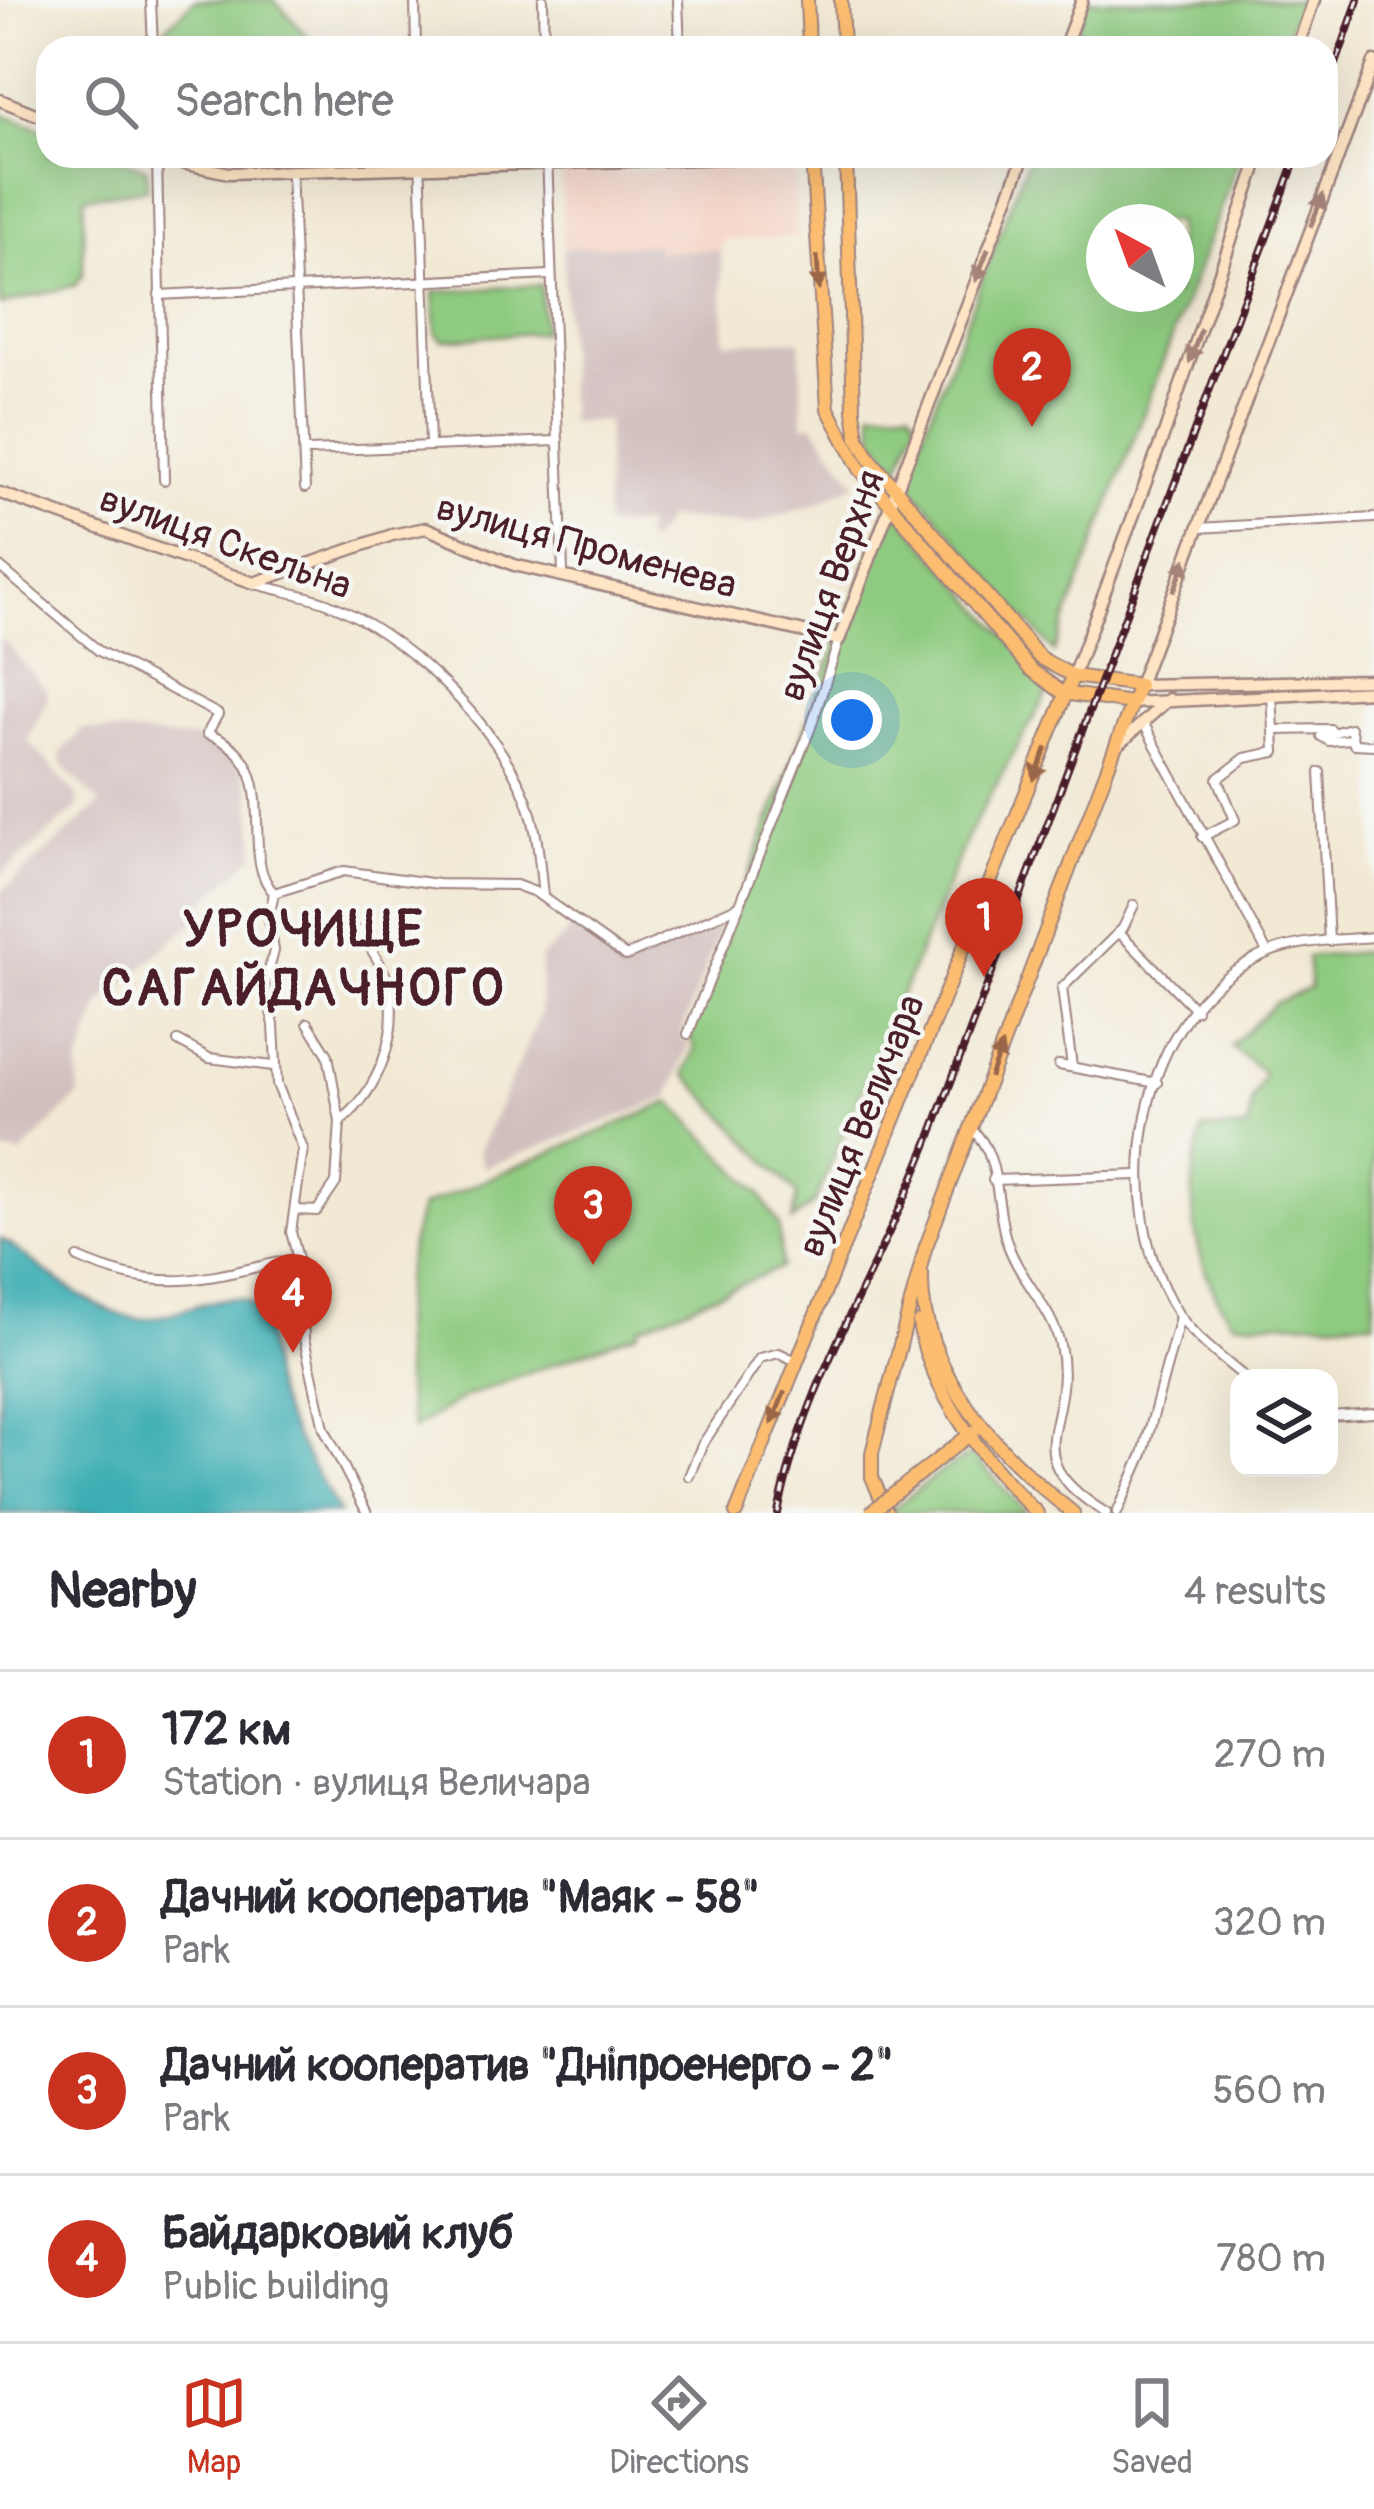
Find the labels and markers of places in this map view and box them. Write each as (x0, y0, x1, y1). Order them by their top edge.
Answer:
pin: 2 (993, 328, 1071, 427)
pin: 1 (945, 878, 1023, 977)
pin: 3 (554, 1166, 632, 1265)
pin: 4 (254, 1254, 332, 1353)

